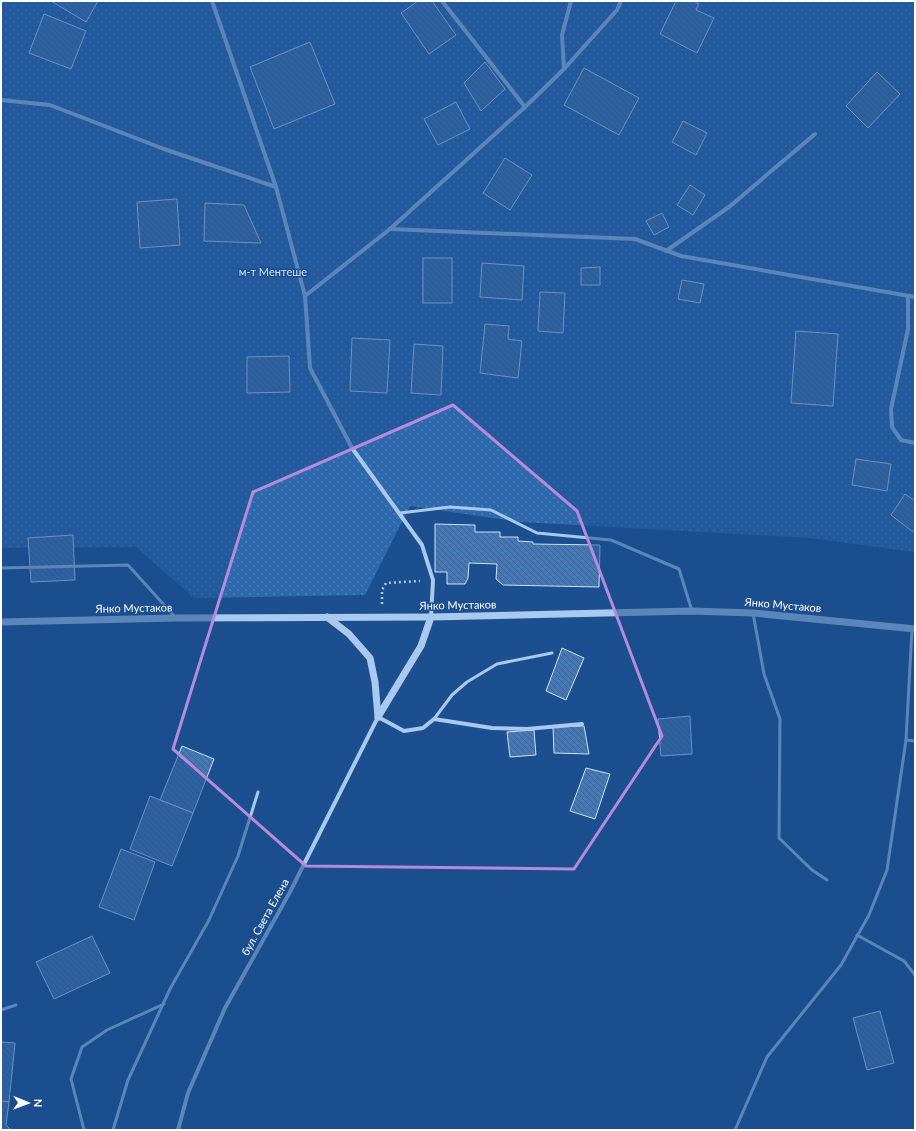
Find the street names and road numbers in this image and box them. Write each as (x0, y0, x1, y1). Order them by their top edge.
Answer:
street label: Янко Мустаков (743, 595, 822, 614)
street label: Янко Мустаков (418, 597, 497, 612)
street label: Янко Мустаков (94, 600, 173, 615)
street label: бул. Света Елена (238, 876, 291, 957)

